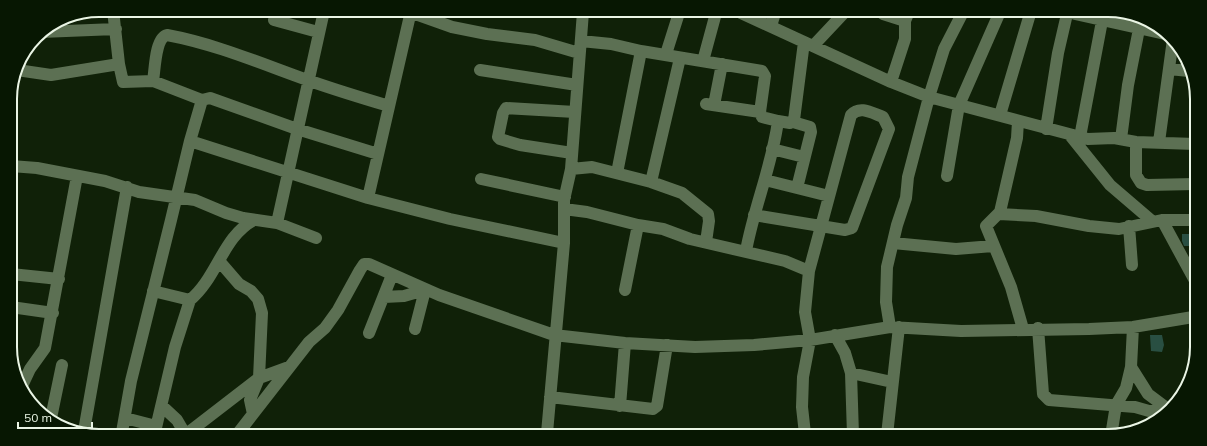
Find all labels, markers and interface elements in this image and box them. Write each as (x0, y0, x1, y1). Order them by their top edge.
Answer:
scale bar (18, 404, 92, 430)
text: 50 m (24, 410, 52, 425)

